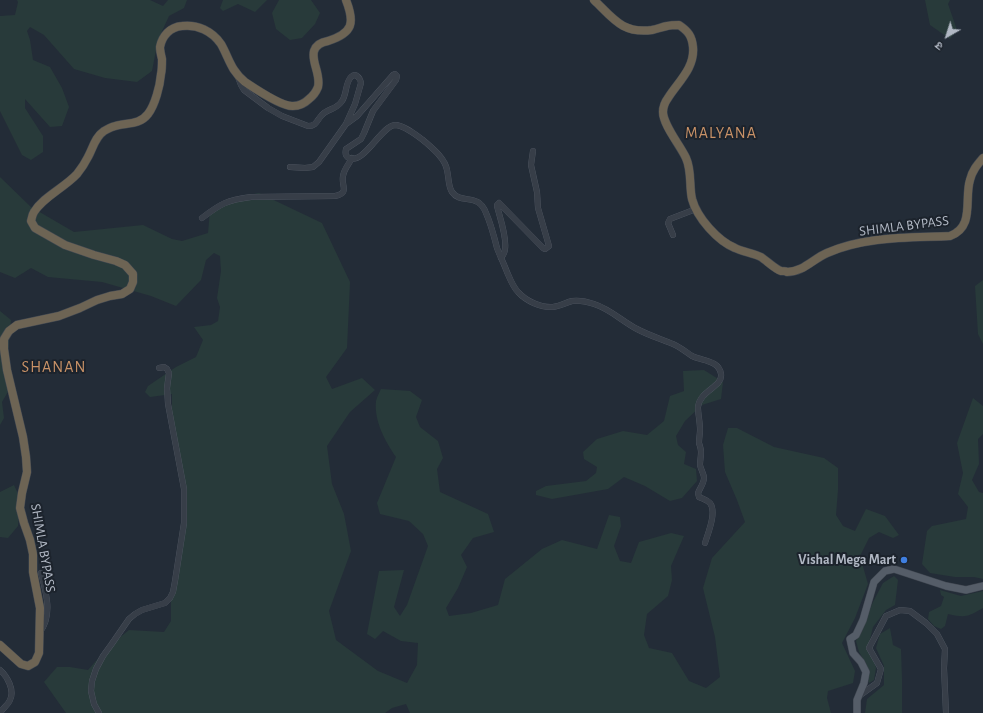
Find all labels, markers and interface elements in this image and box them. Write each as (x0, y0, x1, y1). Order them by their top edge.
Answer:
north arrow (927, 16, 967, 56)
text: उ (933, 39, 945, 52)
district label: MALYANA (685, 123, 757, 143)
street label: SHIMLA BYPASS (858, 212, 950, 240)
district label: SHANAN (22, 357, 86, 377)
street label: SHIMLA BYPASS (27, 502, 59, 594)
place label: Vishal Mega Mart (798, 552, 896, 568)
marker: Vishal Mega Mart (899, 555, 909, 565)

